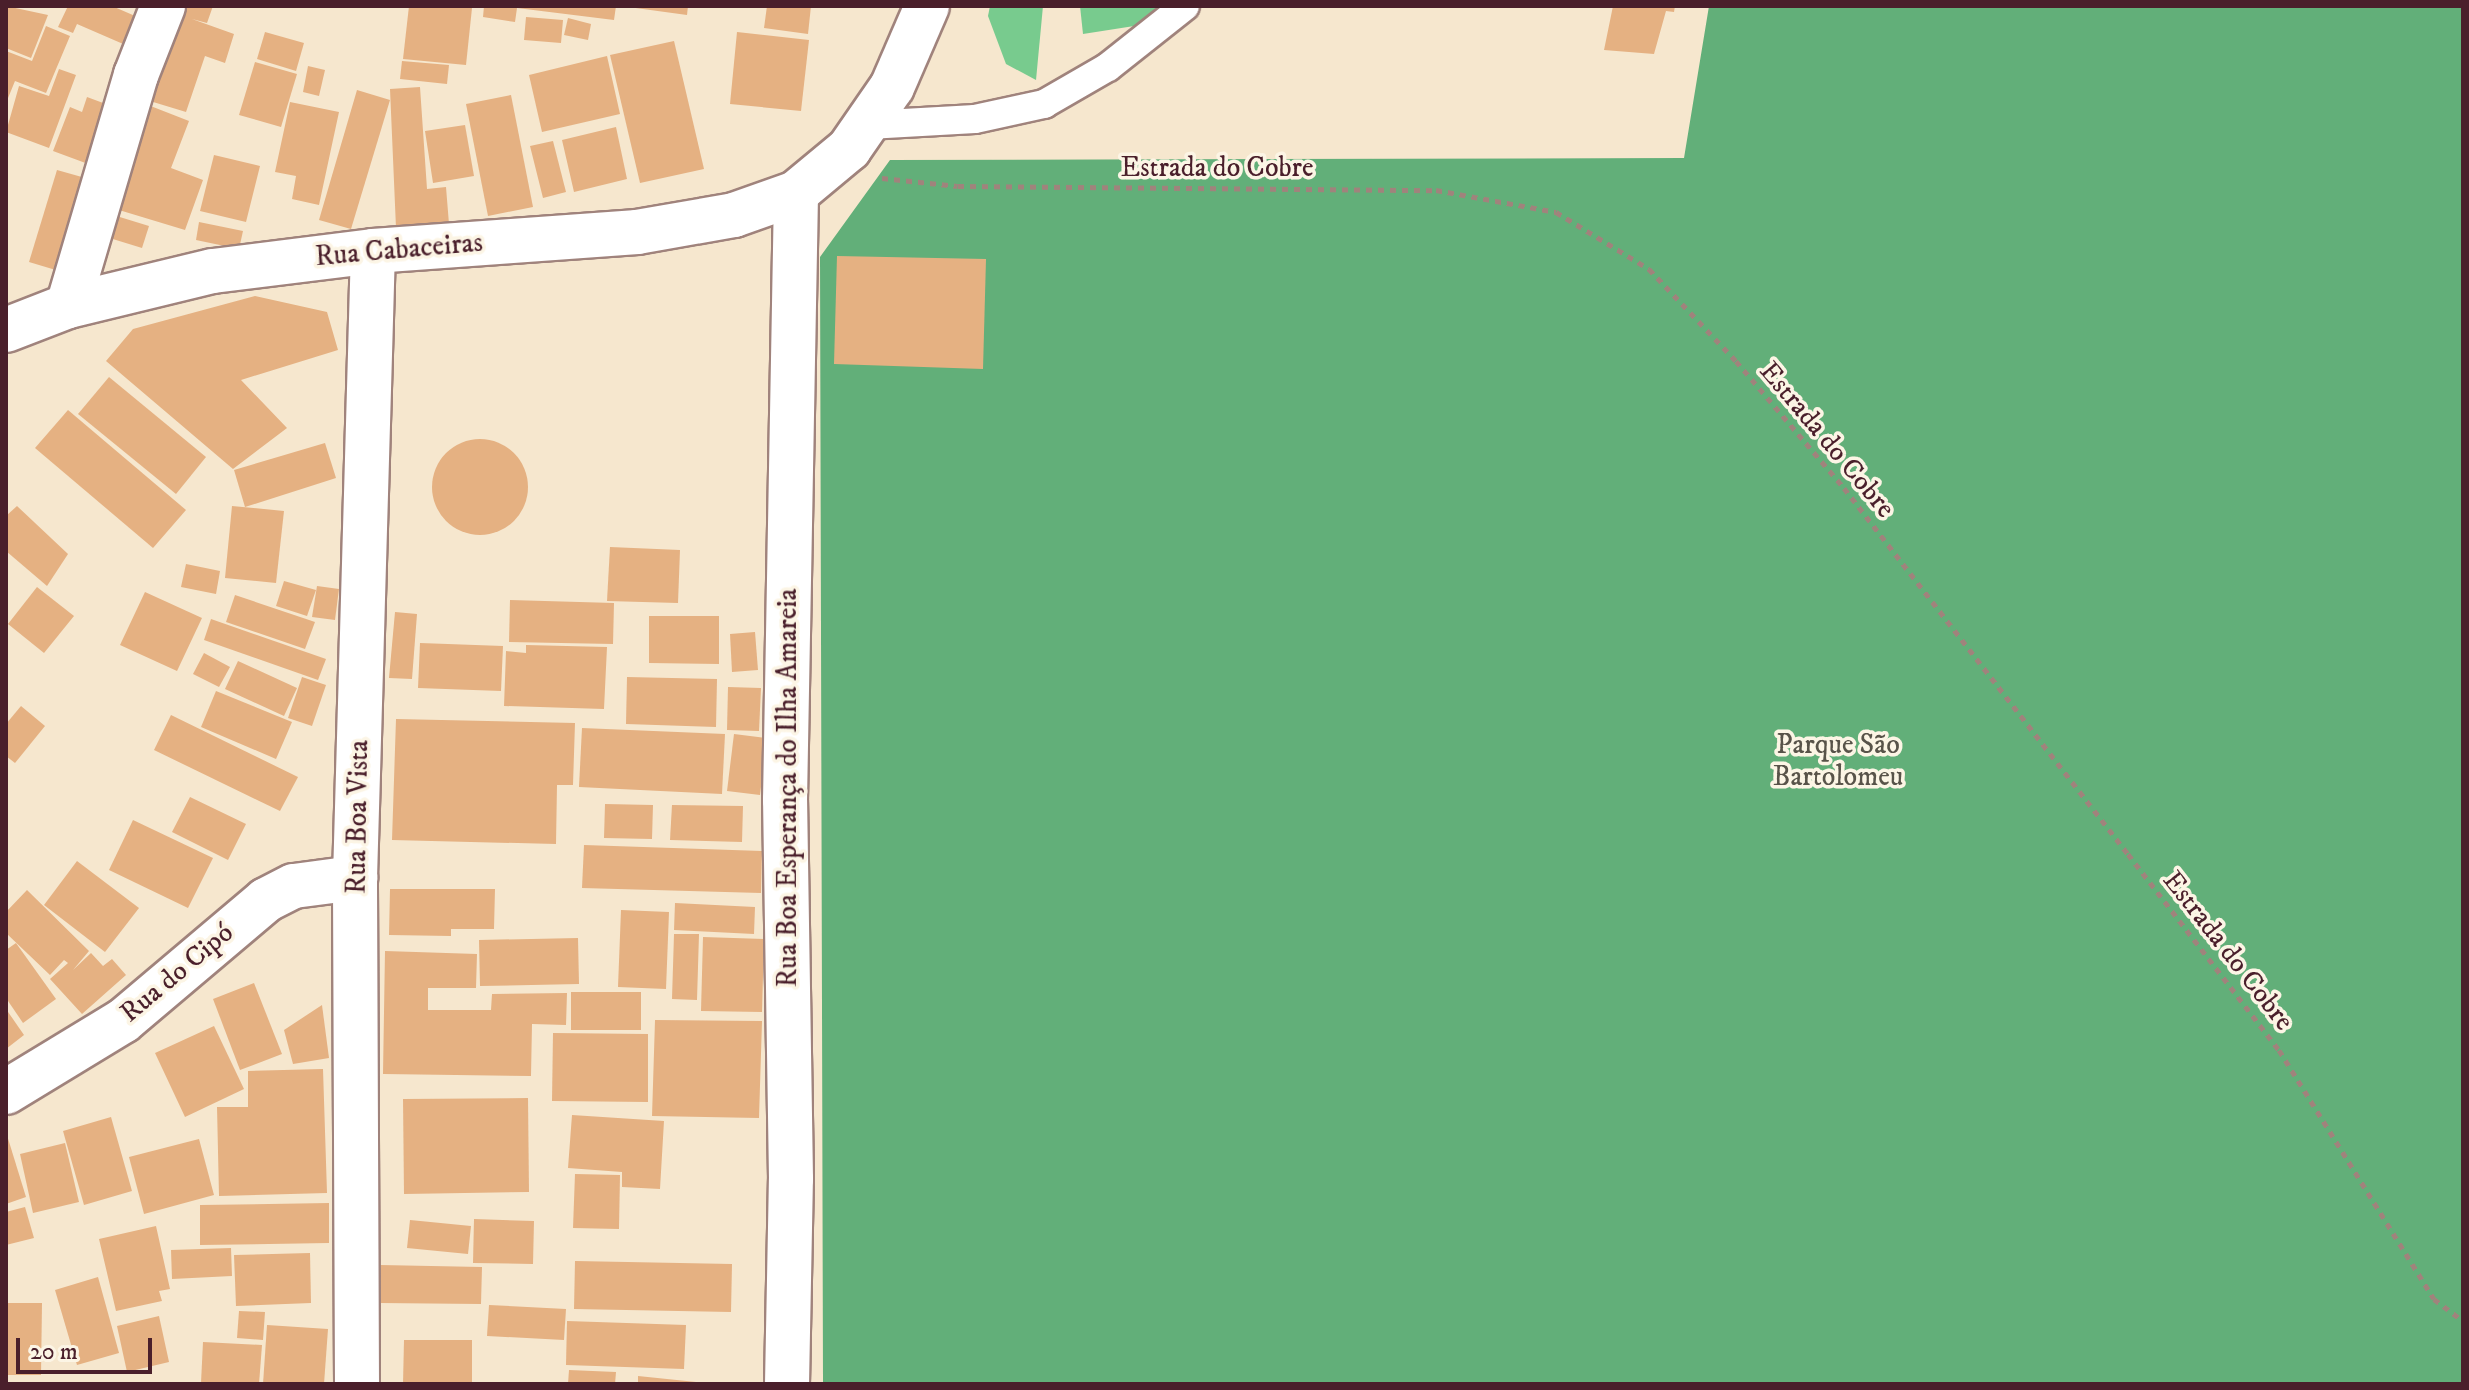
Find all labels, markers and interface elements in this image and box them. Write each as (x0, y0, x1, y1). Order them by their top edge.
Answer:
street label: Estrada do Cobre (1120, 151, 1314, 185)
street label: Rua Cabaceiras (314, 226, 484, 274)
street label: Estrada do Cobre (1752, 355, 1902, 525)
street label: Rua Boa Esperança do Ilha Amareia (771, 589, 805, 987)
park label: Parque São Bartolomeu (1773, 728, 1903, 794)
street label: Rua Boa Vista (340, 740, 376, 894)
street label: Estrada do Cobre (2155, 865, 2301, 1037)
street label: Rua do Cipó (114, 916, 240, 1030)
scale bar (20, 1322, 156, 1372)
text: 20 m (30, 1337, 78, 1367)

